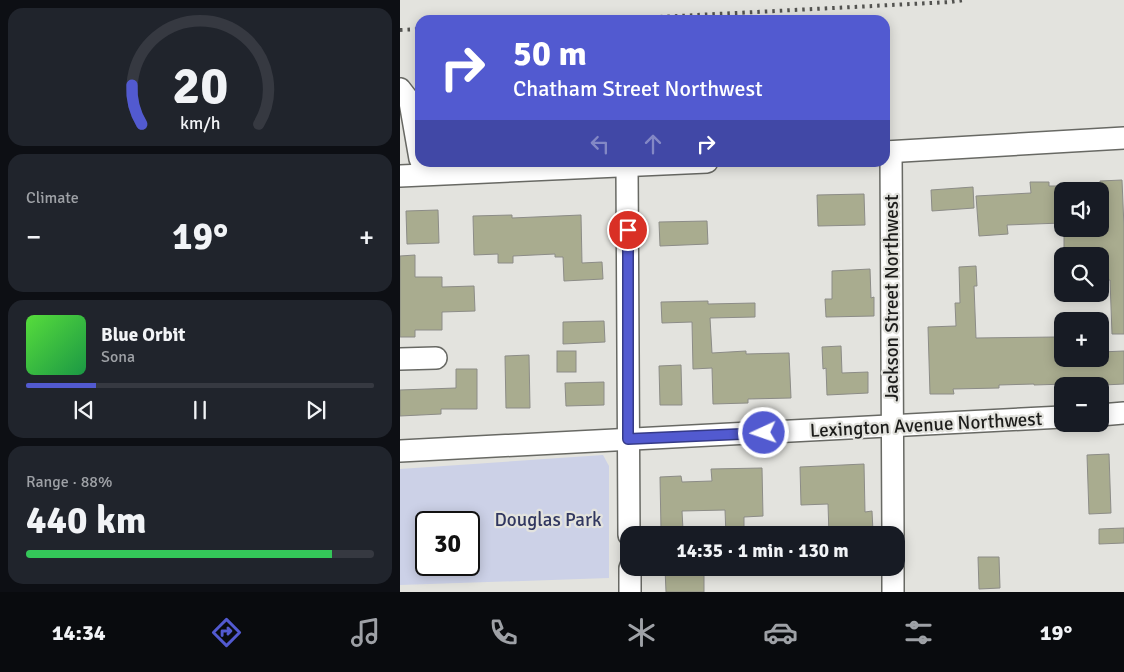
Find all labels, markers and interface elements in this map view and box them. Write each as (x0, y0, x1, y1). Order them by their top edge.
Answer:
text: 50 m (513, 32, 587, 75)
icon: right (430, 35, 495, 100)
text: 20 (172, 54, 228, 118)
text: Chatham Street Northwest (513, 75, 763, 102)
text: km/h (180, 112, 220, 134)
icon: left (586, 130, 614, 158)
icon: ahead (639, 130, 667, 158)
icon: right (692, 130, 720, 158)
map controls (1054, 182, 1109, 432)
button: sound (1054, 182, 1109, 237)
text: Climate (26, 188, 79, 208)
street label: Jackson Street Northwest (880, 194, 904, 402)
pin (607, 209, 649, 251)
text: 19° (172, 213, 228, 260)
icon: arrive (614, 216, 642, 244)
text: − (26, 220, 41, 254)
text: + (359, 220, 374, 254)
button: search (1054, 247, 1109, 302)
button: + (1054, 312, 1109, 367)
text: Blue Orbit (101, 323, 185, 347)
text: Sona (101, 347, 135, 367)
button: − (1054, 377, 1109, 432)
icon: previous (70, 396, 98, 424)
icon: pause (186, 396, 214, 424)
icon: next (302, 396, 330, 424)
position arrow (737, 406, 789, 458)
street label: Lexington Avenue Northwest (809, 407, 1043, 443)
text: Range · 88% (26, 472, 112, 492)
text: 440 km (26, 497, 147, 544)
park label: Douglas Park (495, 508, 602, 532)
speed limit sign: 30 (415, 511, 480, 576)
text: 14:35 · 1 min · 130 m (676, 539, 849, 563)
icon: directions (209, 615, 244, 650)
icon: music (348, 615, 383, 650)
icon: phone (486, 615, 521, 650)
icon: climate (624, 615, 659, 650)
icon: car (763, 615, 798, 650)
icon: filters (901, 615, 936, 650)
text: 14:34 (52, 619, 106, 646)
text: 19° (1040, 619, 1072, 646)

